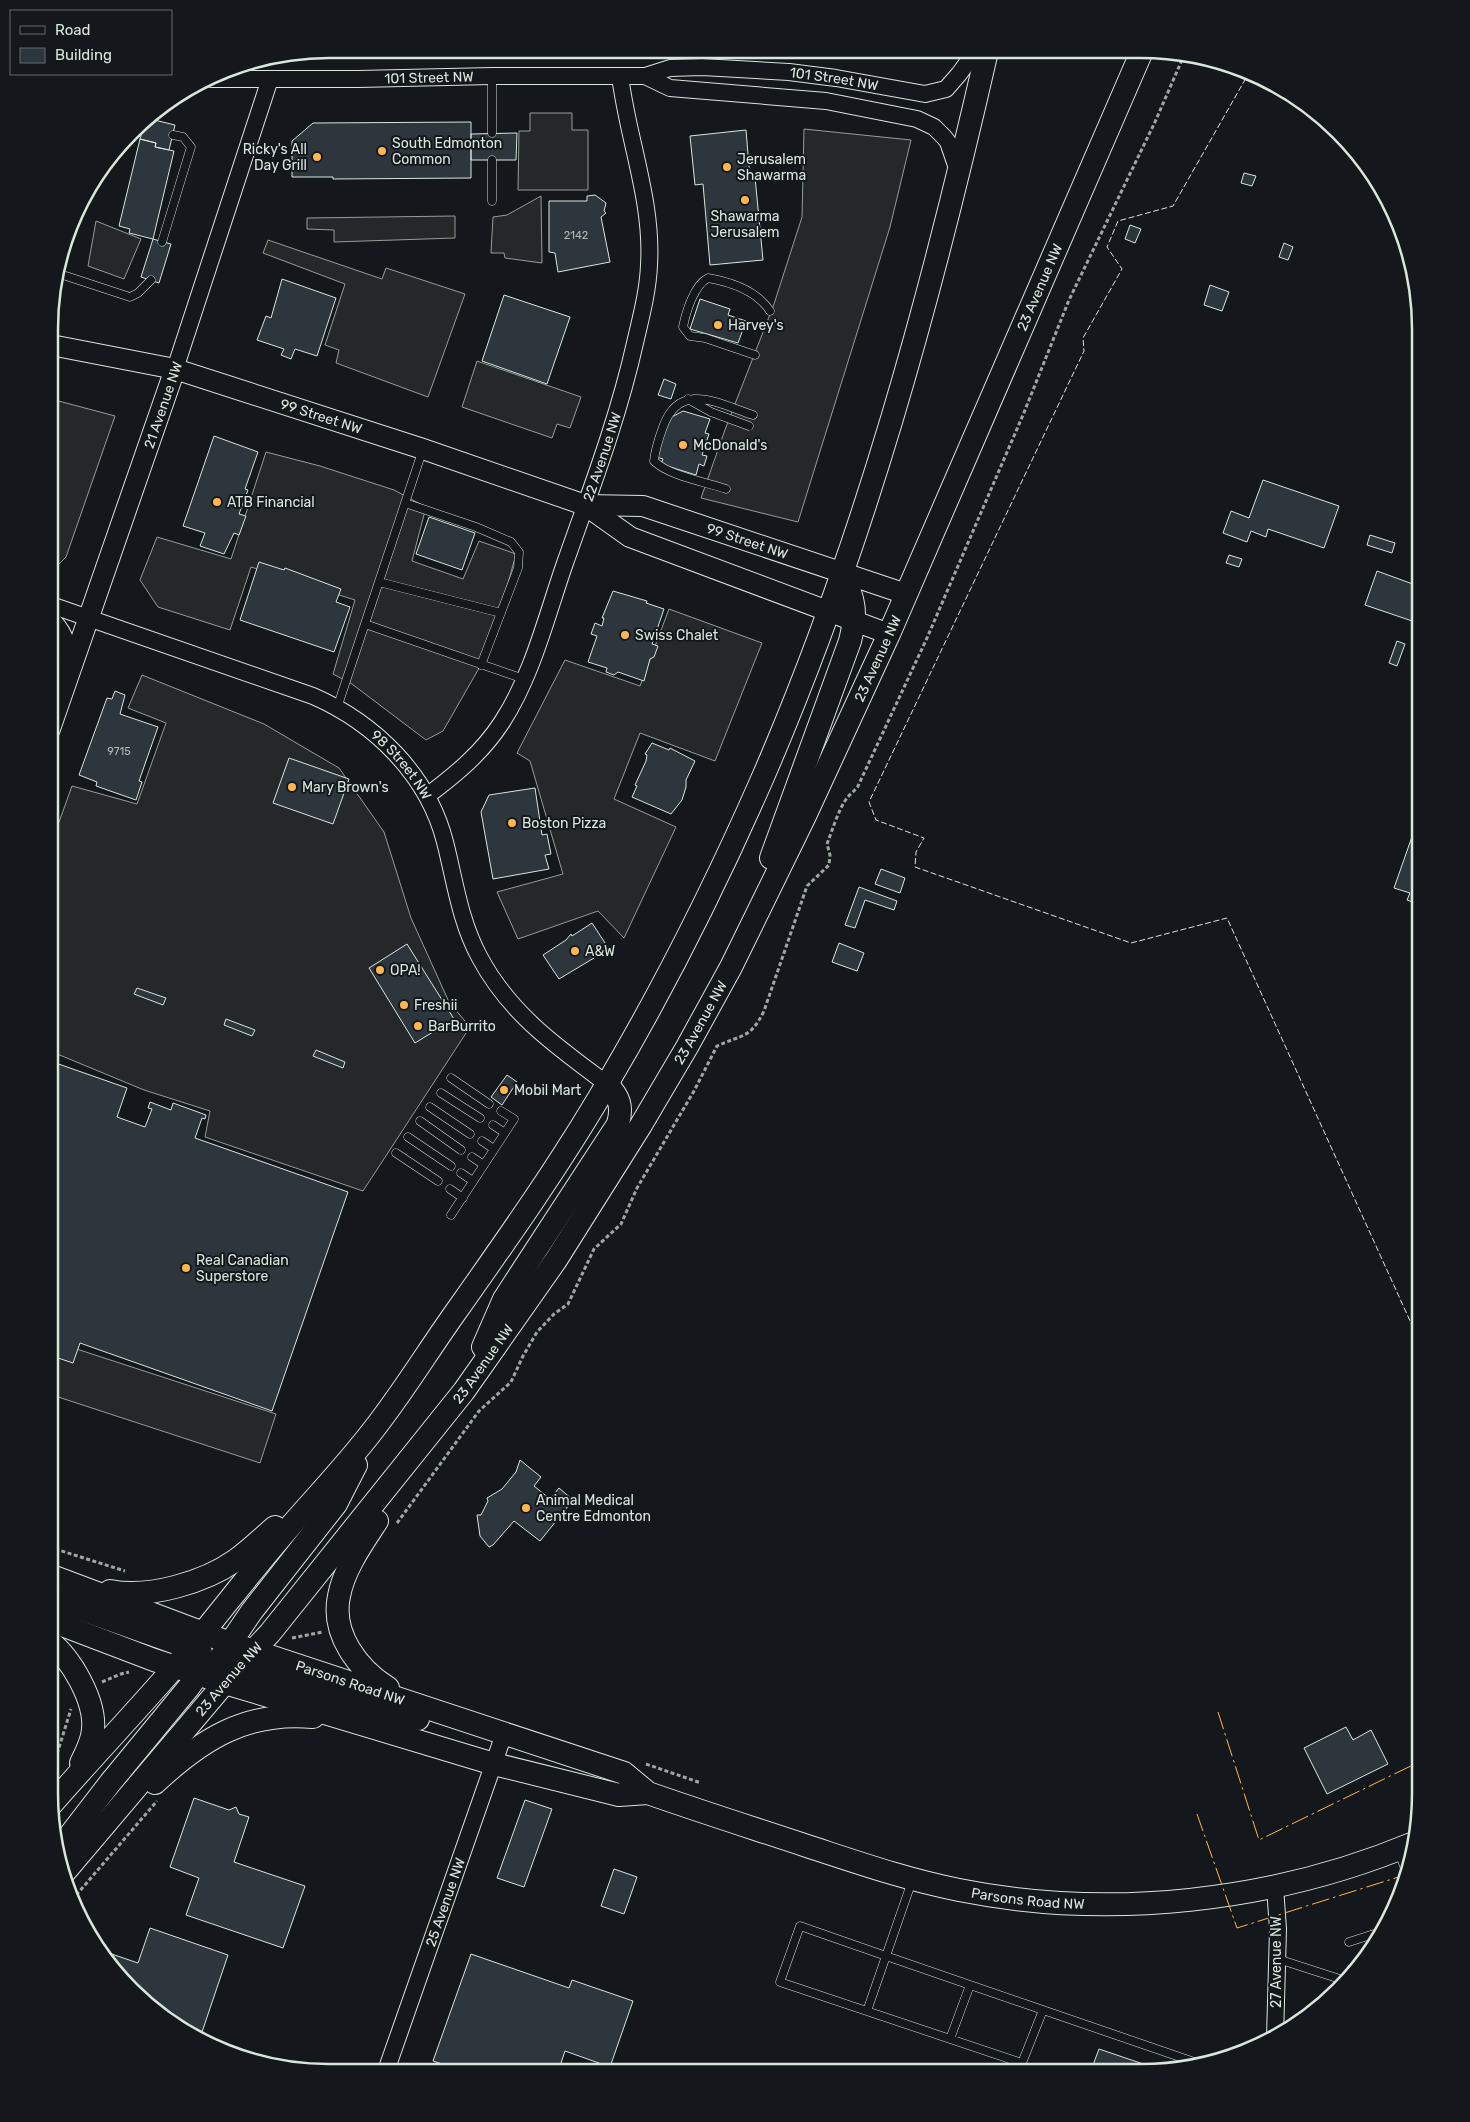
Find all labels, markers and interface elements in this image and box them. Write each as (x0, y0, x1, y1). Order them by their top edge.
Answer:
legend (10, 10, 172, 75)
text: Road (55, 21, 91, 39)
text: Building (55, 46, 112, 64)
street label: 101 Street NW (789, 64, 880, 94)
street label: 101 Street NW (384, 68, 474, 87)
place label: South Edmonton Common (392, 135, 502, 168)
place label: Ricky's All Day Grill (243, 141, 307, 174)
marker: South Edmonton Common (376, 145, 388, 157)
marker: Ricky's All Day Grill (311, 151, 323, 163)
place label: Jerusalem Shawarma (737, 151, 806, 184)
marker: Jerusalem Shawarma (721, 161, 733, 173)
marker: Shawarma Jerusalem (739, 194, 751, 206)
place label: Shawarma Jerusalem (710, 208, 780, 241)
house number: 2142 (564, 229, 588, 242)
street label: 23 Avenue NW (1014, 241, 1066, 334)
place label: Harvey's (728, 317, 784, 334)
marker: Harvey's (712, 319, 724, 331)
street label: 21 Avenue NW (141, 360, 186, 451)
street label: 99 Street NW (278, 396, 364, 438)
street label: 22 Avenue NW (580, 410, 625, 504)
place label: McDonald's (693, 437, 767, 454)
marker: McDonald's (677, 439, 689, 451)
place label: ATB Financial (227, 494, 315, 511)
marker: ATB Financial (211, 496, 223, 508)
street label: 99 Street NW (704, 520, 790, 563)
street label: 23 Avenue NW (851, 613, 905, 705)
place label: Swiss Chalet (635, 627, 719, 644)
marker: Swiss Chalet (619, 629, 631, 641)
street label: 98 Street NW (367, 727, 435, 803)
house number: 9715 (107, 745, 131, 758)
place label: Mary Brown's (302, 779, 389, 796)
marker: Mary Brown's (286, 781, 298, 793)
place label: Boston Pizza (522, 815, 606, 832)
marker: Boston Pizza (506, 817, 518, 829)
place label: A&W (585, 943, 615, 960)
marker: A&W (569, 945, 581, 957)
place label: OPA! (390, 962, 421, 979)
marker: OPA! (374, 964, 386, 976)
street label: 23 Avenue NW (671, 978, 731, 1068)
place label: Freshii (414, 997, 457, 1014)
marker: Freshii (398, 999, 410, 1011)
place label: BarBurrito (428, 1018, 496, 1035)
marker: BarBurrito (412, 1020, 424, 1032)
place label: Mobil Mart (514, 1082, 582, 1099)
marker: Mobil Mart (498, 1084, 510, 1096)
place label: Real Canadian Superstore (196, 1252, 289, 1285)
marker: Real Canadian Superstore (180, 1262, 192, 1274)
street label: 23 Avenue NW (449, 1321, 517, 1407)
place label: Animal Medical Centre Edmonton (536, 1492, 651, 1525)
marker: Animal Medical Centre Edmonton (520, 1502, 532, 1514)
street label: 23 Avenue NW (192, 1639, 266, 1720)
street label: Parsons Road NW (293, 1657, 407, 1709)
street label: 25 Avenue NW (422, 1855, 469, 1949)
street label: Parsons Road NW (970, 1885, 1085, 1913)
street label: 27 Avenue NW (1268, 1916, 1285, 2008)

